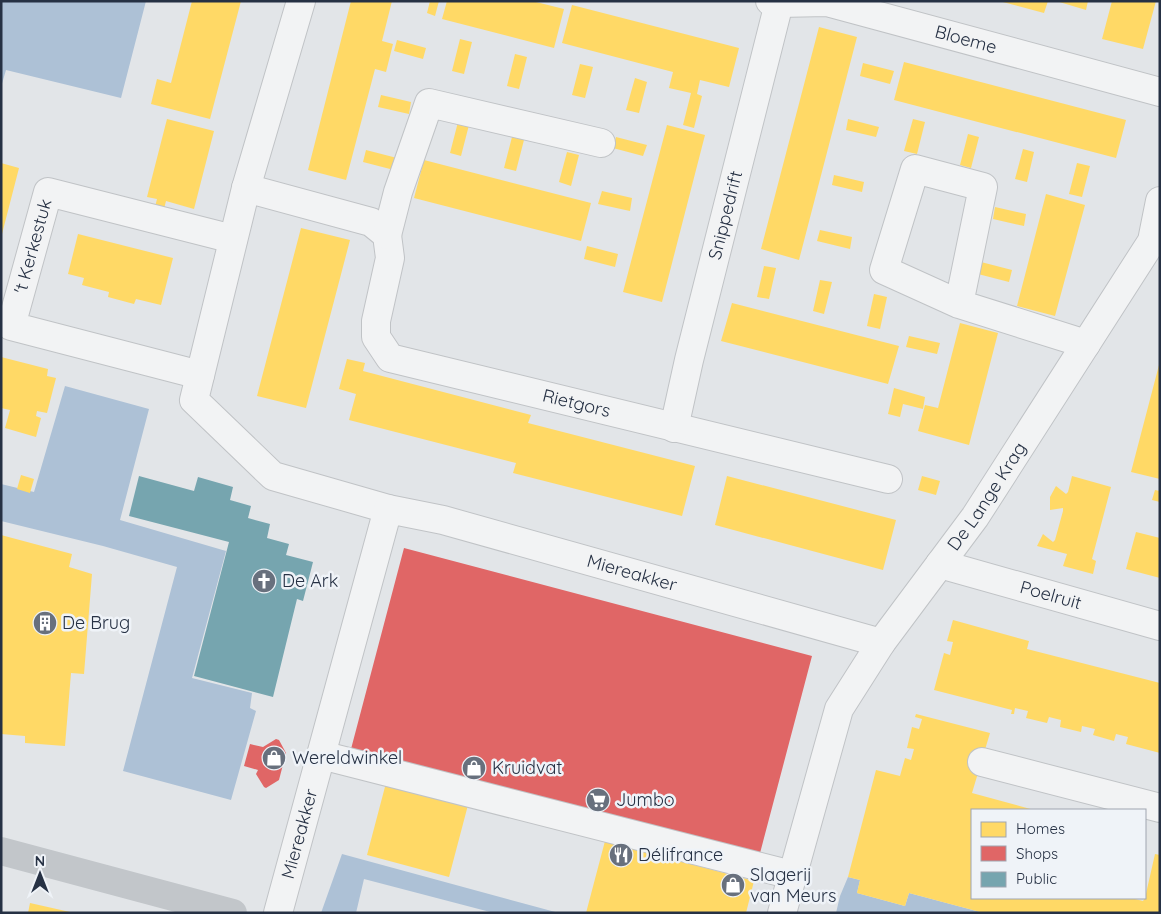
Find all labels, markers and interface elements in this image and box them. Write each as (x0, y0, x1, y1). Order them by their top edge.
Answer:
street label: Bloeme (932, 20, 999, 58)
street label: Snippedrift (703, 168, 747, 262)
street label: 't Kerkestuk (9, 196, 57, 296)
street label: Rietgors (540, 383, 613, 422)
street label: De Lange Krag (942, 438, 1031, 555)
street label: Miereakker (584, 549, 680, 596)
church icon: De Ark (251, 568, 277, 594)
place label: De Ark (282, 569, 338, 592)
street label: Poelruit (1017, 575, 1084, 614)
building icon: De Brug (32, 610, 58, 636)
place label: De Brug (62, 611, 130, 634)
shop icon: Wereldwinkel (261, 745, 287, 771)
place label: Wereldwinkel (292, 746, 402, 769)
shop icon: Kruidvat (461, 755, 487, 781)
place label: Kruidvat (492, 756, 562, 779)
street label: Miereakker (276, 786, 322, 881)
supermarket icon: Jumbo (585, 787, 611, 813)
place label: Jumbo (616, 788, 675, 811)
legend (971, 809, 1146, 899)
text: Homes (1016, 819, 1065, 838)
restaurant icon: Délifrance (608, 842, 634, 868)
place label: Délifrance (638, 843, 723, 866)
text: Shops (1016, 844, 1058, 863)
north arrow (15, 849, 65, 899)
text: N (35, 852, 45, 870)
place label: Slagerij van Meurs (750, 863, 836, 907)
text: Public (1016, 869, 1057, 888)
shop icon: Slagerij van Meurs (720, 872, 746, 898)

